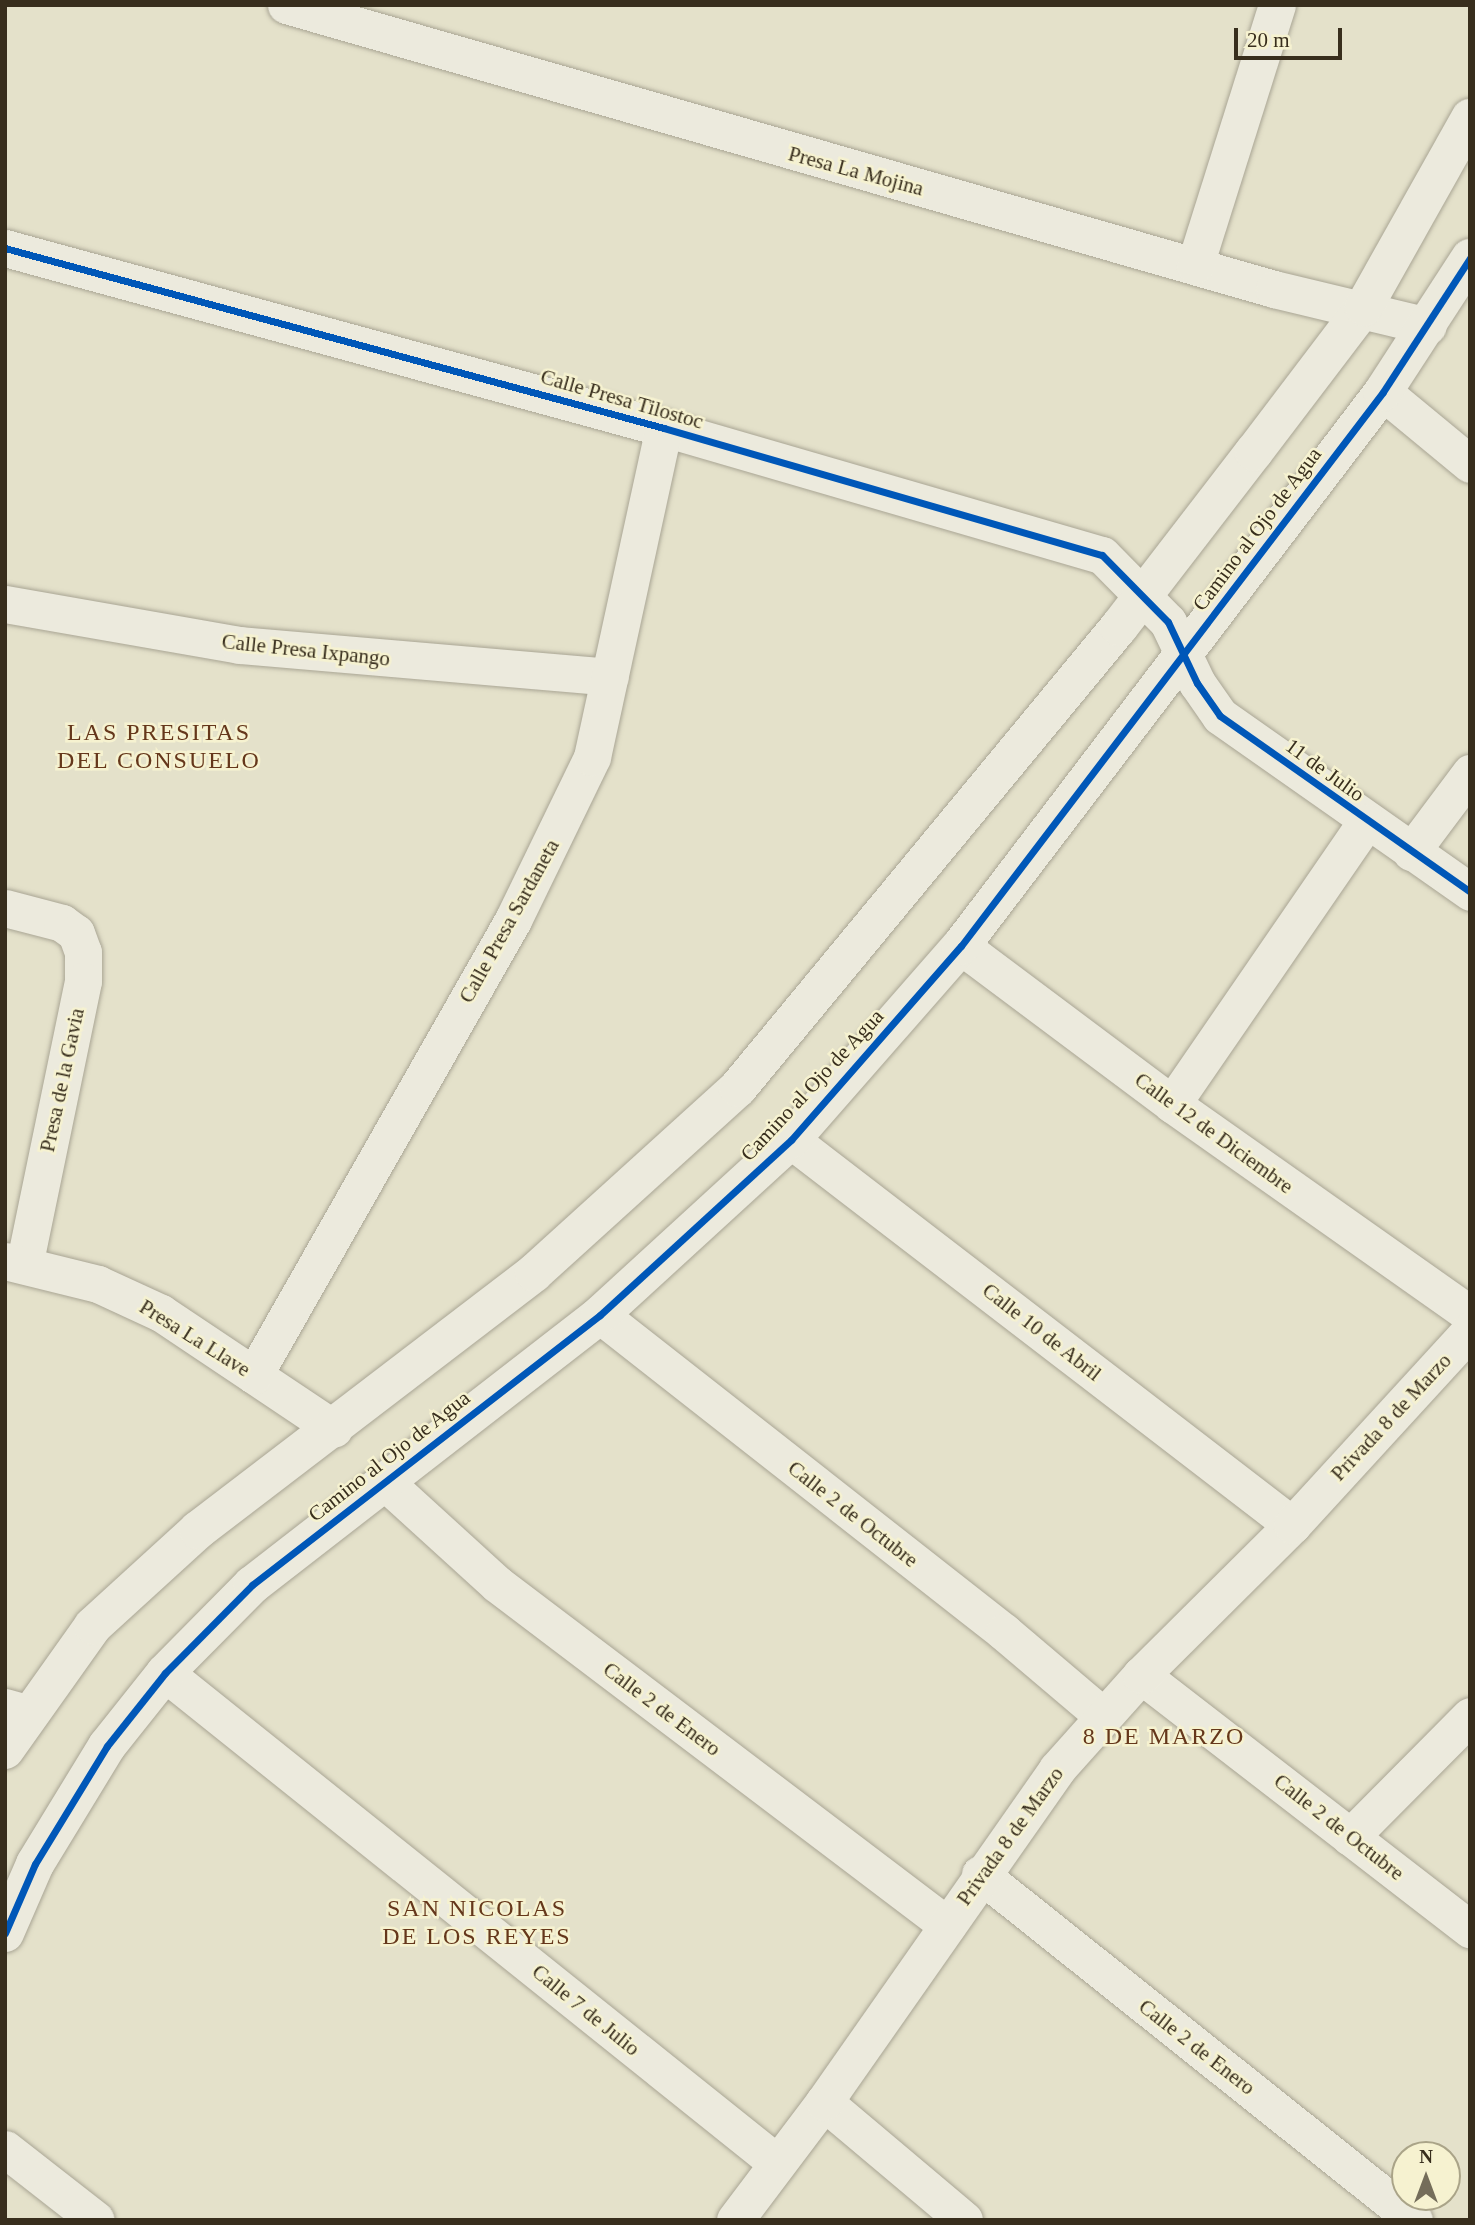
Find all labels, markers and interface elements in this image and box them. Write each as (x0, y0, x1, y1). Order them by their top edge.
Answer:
scale bar (1237, 14, 1346, 58)
text: 20 m (1247, 28, 1290, 52)
street label: Presa La Mojina (786, 141, 926, 201)
street label: Calle Presa Tilostoc (538, 364, 706, 434)
street label: Camino al Ojo de Agua (1187, 442, 1327, 616)
street label: Calle Presa Ixpango (221, 629, 391, 671)
district label: LAS PRESITAS DEL CONSUELO (58, 719, 260, 775)
street label: 11 de Julio (1281, 733, 1369, 807)
street label: Calle Presa Sardaneta (454, 835, 564, 1007)
street label: Camino al Ojo de Agua (735, 1003, 889, 1167)
street label: Presa de la Gavia (34, 1006, 90, 1154)
street label: Calle 12 de Diciembre (1130, 1067, 1298, 1199)
street label: Calle 10 de Abril (977, 1277, 1107, 1387)
street label: Presa La Llave (135, 1294, 255, 1382)
street label: Privada 8 de Marzo (1326, 1348, 1456, 1486)
street label: Camino al Ojo de Agua (303, 1385, 475, 1527)
street label: Calle 2 de Octubre (783, 1455, 923, 1573)
street label: Calle 2 de Enero (598, 1657, 726, 1761)
district label: 8 DE MARZO (1084, 1723, 1244, 1751)
street label: Privada 8 de Marzo (951, 1762, 1069, 1910)
street label: Calle 2 de Octubre (1269, 1768, 1409, 1886)
district label: SAN NICOLAS DE LOS REYES (384, 1895, 570, 1951)
street label: Calle 7 de Julio (527, 1959, 645, 2061)
street label: Calle 2 de Enero (1134, 1994, 1260, 2100)
north arrow (1391, 2141, 1461, 2211)
text: N (1419, 2146, 1433, 2167)

